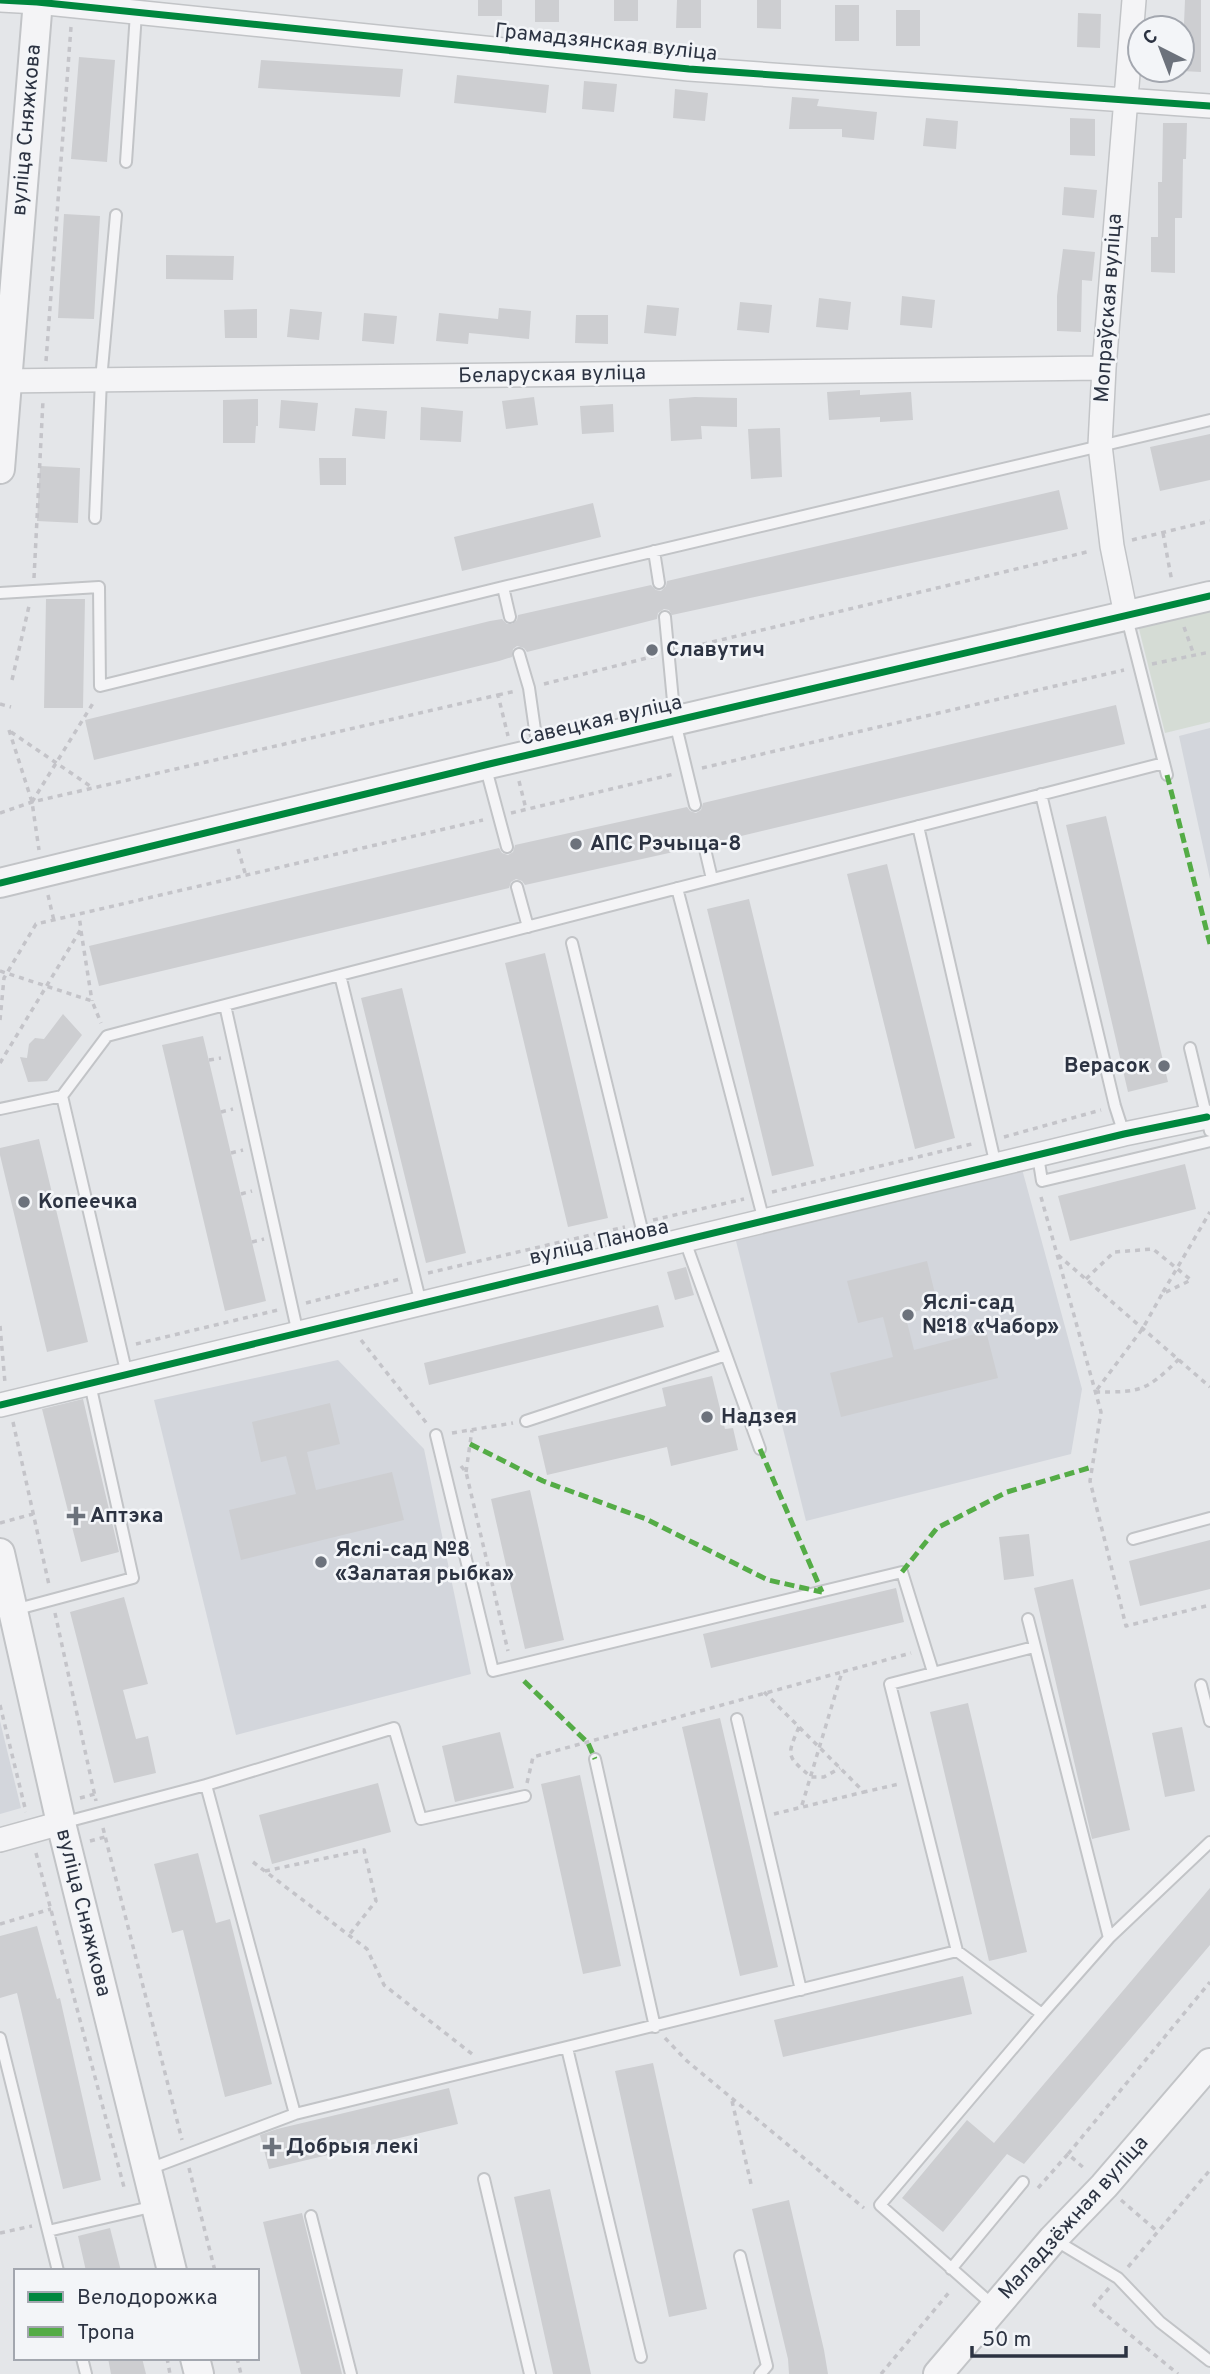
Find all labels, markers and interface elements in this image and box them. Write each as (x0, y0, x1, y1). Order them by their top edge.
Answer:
north arrow (1126, 14, 1196, 84)
street label: Грамадзянская вуліца (493, 18, 719, 68)
text: С (1138, 25, 1164, 51)
street label: вуліца Сняжкова (6, 43, 48, 217)
street label: Мопраўская вуліца (1089, 212, 1129, 404)
street label: Беларуская вуліца (458, 360, 646, 390)
place label: Славутич (666, 637, 765, 664)
marker: Славутич (644, 642, 660, 658)
street label: Савецкая вуліца (517, 689, 685, 753)
place label: АПС Рэчыца-8 (590, 831, 741, 858)
marker: АПС Рэчыца-8 (568, 836, 584, 852)
place label: Верасок (1064, 1053, 1150, 1080)
marker: Верасок (1156, 1058, 1172, 1074)
place label: Копеечка (38, 1189, 137, 1216)
marker: Копеечка (16, 1194, 32, 1210)
street label: вуліца Панова (527, 1214, 671, 1272)
place label: Яслі-сад №18 «Чабор» (922, 1290, 1059, 1341)
marker: Яслі-сад №18 «Чабор» (900, 1307, 916, 1323)
place label: Надзея (721, 1404, 797, 1431)
marker: Надзея (699, 1409, 715, 1425)
place label: Аптэка (90, 1503, 164, 1530)
marker: Аптэка (68, 1508, 84, 1524)
place label: Яслі-сад №8 «Залатая рыбка» (335, 1537, 514, 1588)
marker: Яслі-сад №8 «Залатая рыбка» (313, 1554, 329, 1570)
street label: вуліца Сняжкова (49, 1826, 117, 2000)
street label: Маладзёжная вуліца (993, 2130, 1155, 2306)
place label: Добрыя лекі (286, 2134, 419, 2161)
marker: Добрыя лекі (264, 2139, 280, 2155)
legend (14, 2269, 259, 2360)
text: Велодорожка (77, 2285, 217, 2312)
scale bar (972, 2314, 1126, 2358)
text: Тропа (77, 2320, 135, 2347)
text: 50 m (982, 2327, 1031, 2354)

